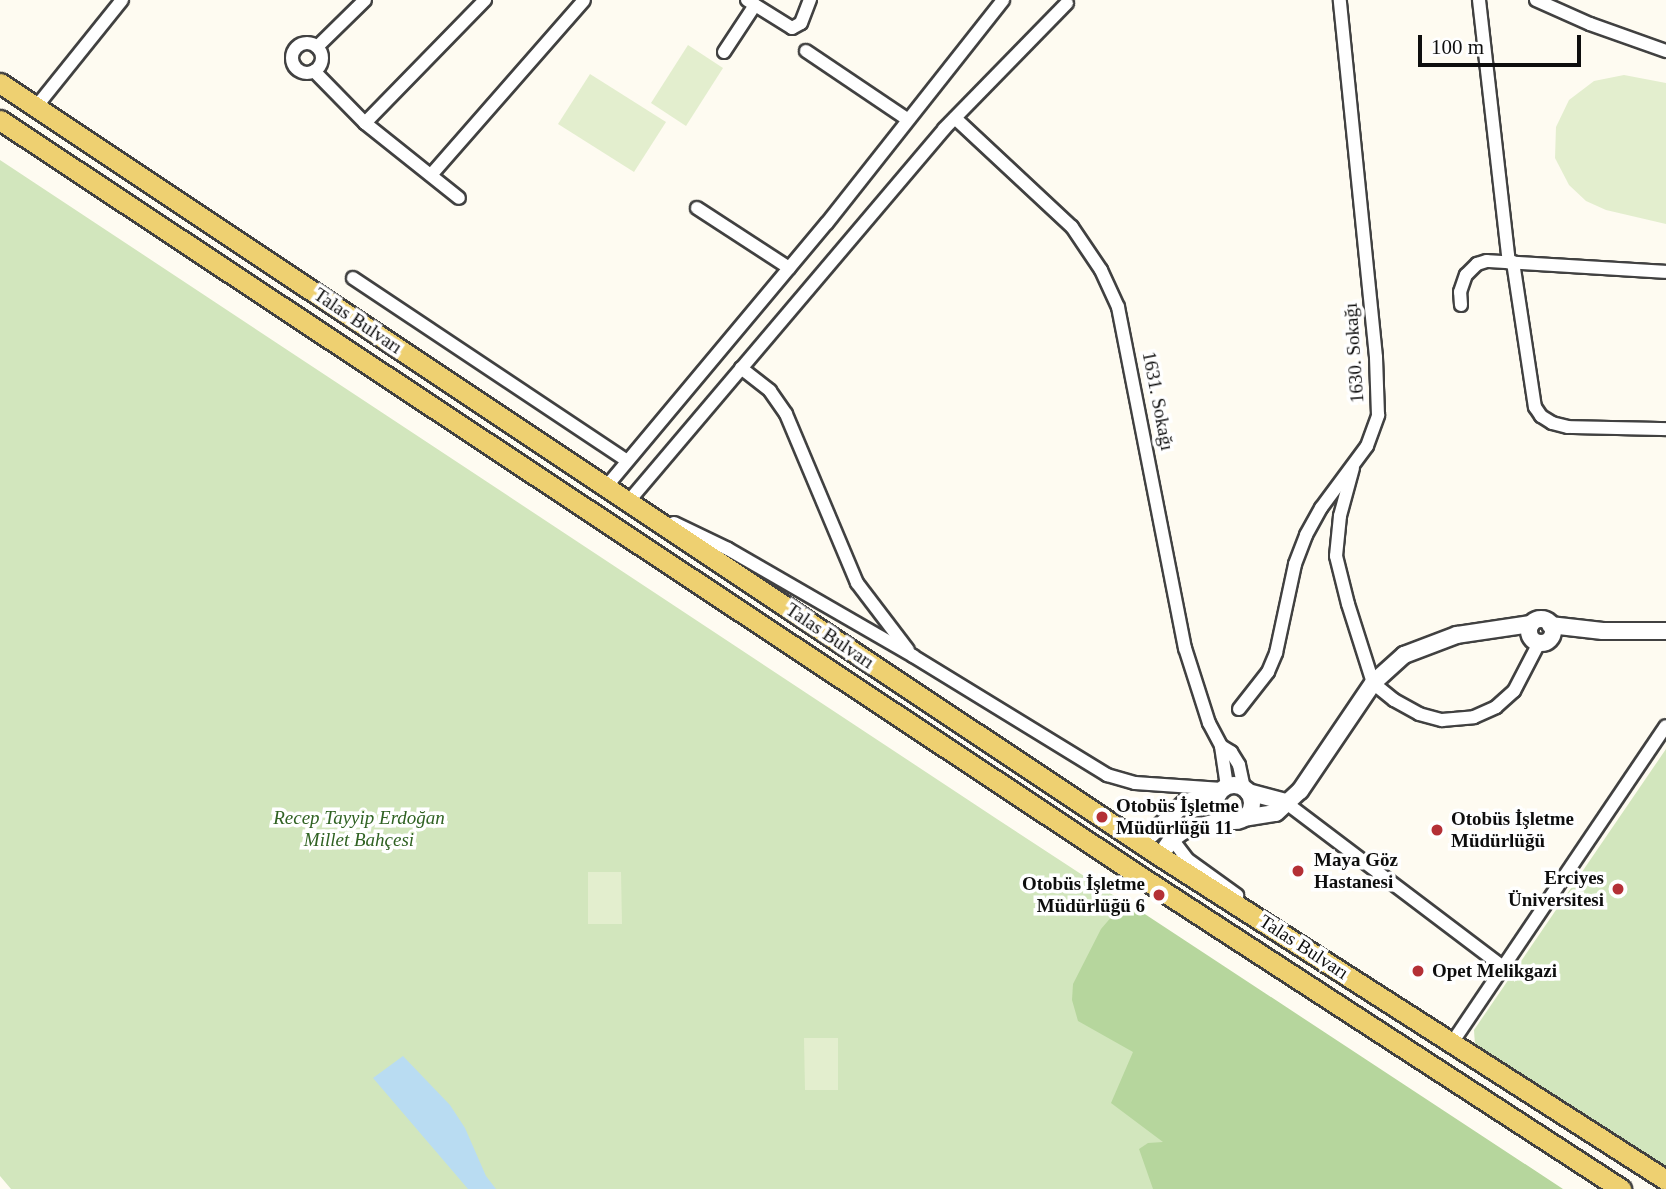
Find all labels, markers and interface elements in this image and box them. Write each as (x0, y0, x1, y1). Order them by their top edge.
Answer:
scale bar (1421, 21, 1584, 65)
text: 100 m (1431, 35, 1484, 59)
street label: Talas Bulvarı (310, 283, 406, 359)
street label: 1630. Sokağı (1339, 302, 1369, 404)
street label: 1631. Sokağı (1137, 350, 1179, 452)
street label: Talas Bulvarı (782, 598, 878, 674)
place label: Otobüs İşletme Müdürlüğü 11 (1116, 795, 1239, 839)
park label: Recep Tayyip Erdoğan Millet Bahçesi (273, 807, 445, 851)
place label: Otobüs İşletme Müdürlüğü (1451, 808, 1574, 852)
marker: Otobüs İşletme Müdürlüğü 11 (1094, 809, 1110, 825)
marker: Otobüs İşletme Müdürlüğü (1429, 822, 1445, 838)
place label: Maya Göz Hastanesi (1314, 849, 1398, 893)
marker: Maya Göz Hastanesi (1288, 861, 1308, 881)
place label: Erciyes Üniversitesi (1508, 867, 1604, 911)
place label: Otobüs İşletme Müdürlüğü 6 (1022, 873, 1145, 917)
marker: Erciyes Üniversitesi (1610, 881, 1626, 897)
marker: Otobüs İşletme Müdürlüğü 6 (1151, 887, 1167, 903)
street label: Talas Bulvarı (1255, 910, 1353, 984)
place label: Opet Melikgazi (1432, 960, 1557, 982)
marker: Opet Melikgazi (1410, 963, 1426, 979)

